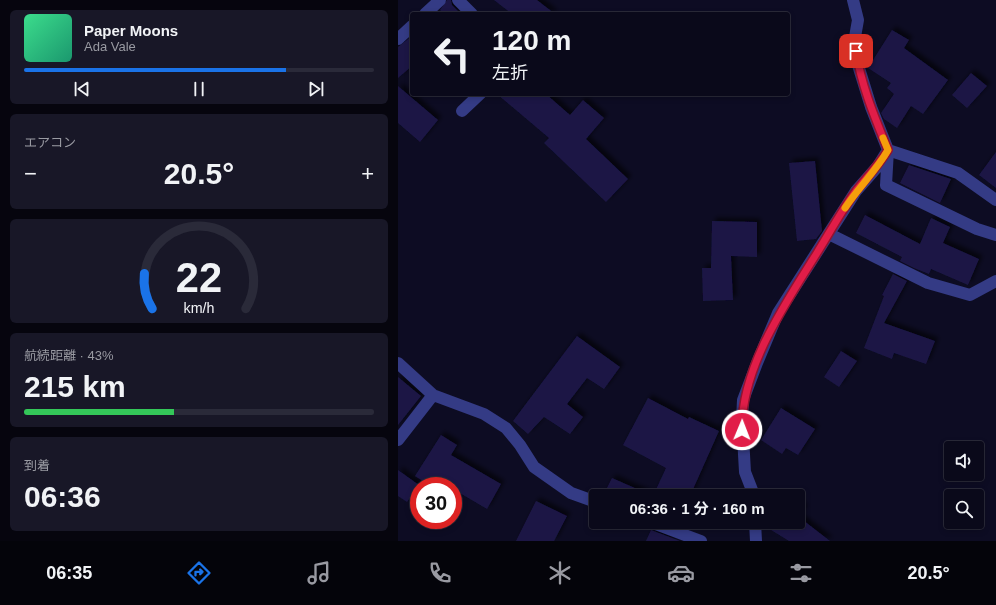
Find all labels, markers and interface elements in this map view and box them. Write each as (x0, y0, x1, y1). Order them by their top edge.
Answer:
text: Paper Moons (84, 22, 178, 39)
text: 120 m (492, 25, 571, 56)
icon: left (426, 28, 478, 80)
pin (839, 34, 873, 68)
text: Ada Vale (84, 39, 136, 54)
icon: arrive (845, 40, 867, 62)
text: 左折 (492, 63, 528, 83)
icon: previous (71, 78, 93, 100)
icon: pause (188, 78, 210, 100)
icon: next (305, 78, 327, 100)
text: エアコン (24, 135, 76, 150)
text: 20.5° (164, 157, 234, 190)
text: − (24, 161, 37, 186)
text: + (361, 161, 374, 186)
text: 22 (176, 253, 222, 300)
text: km/h (184, 299, 215, 315)
text: 航続距離 · 43% (24, 348, 114, 363)
text: 215 km (24, 370, 126, 403)
position arrow (721, 409, 763, 451)
map controls (944, 441, 984, 529)
button: sound (944, 441, 984, 481)
text: 到着 (24, 458, 50, 473)
speed limit sign: 30 (410, 477, 462, 529)
text: 06:36 (24, 480, 101, 513)
button: search (944, 489, 984, 529)
text: 06:36 · 1 分 · 160 m (629, 500, 765, 517)
icon: directions (185, 559, 213, 587)
icon: music (305, 559, 333, 587)
icon: phone (426, 559, 454, 587)
icon: climate (546, 559, 574, 587)
icon: car (667, 559, 695, 587)
icon: filters (787, 559, 815, 587)
text: 06:35 (46, 563, 92, 583)
text: 20.5° (907, 563, 950, 583)

